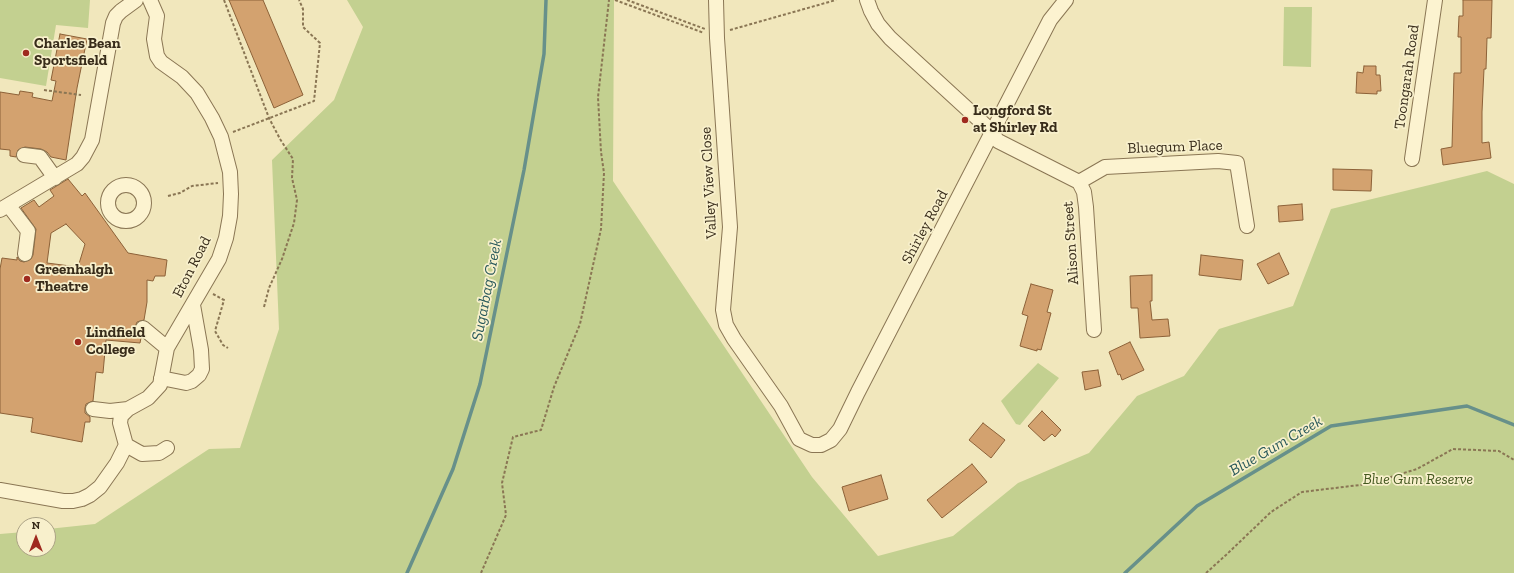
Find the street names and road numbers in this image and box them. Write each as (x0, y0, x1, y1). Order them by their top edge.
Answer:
street label: Toongarah Road (1391, 24, 1423, 130)
street label: Valley View Close (697, 126, 721, 240)
street label: Bluegum Place (1127, 136, 1223, 158)
street label: Shirley Road (898, 187, 952, 267)
street label: Alison Street (1059, 201, 1083, 285)
street label: Eton Road (169, 233, 215, 301)

